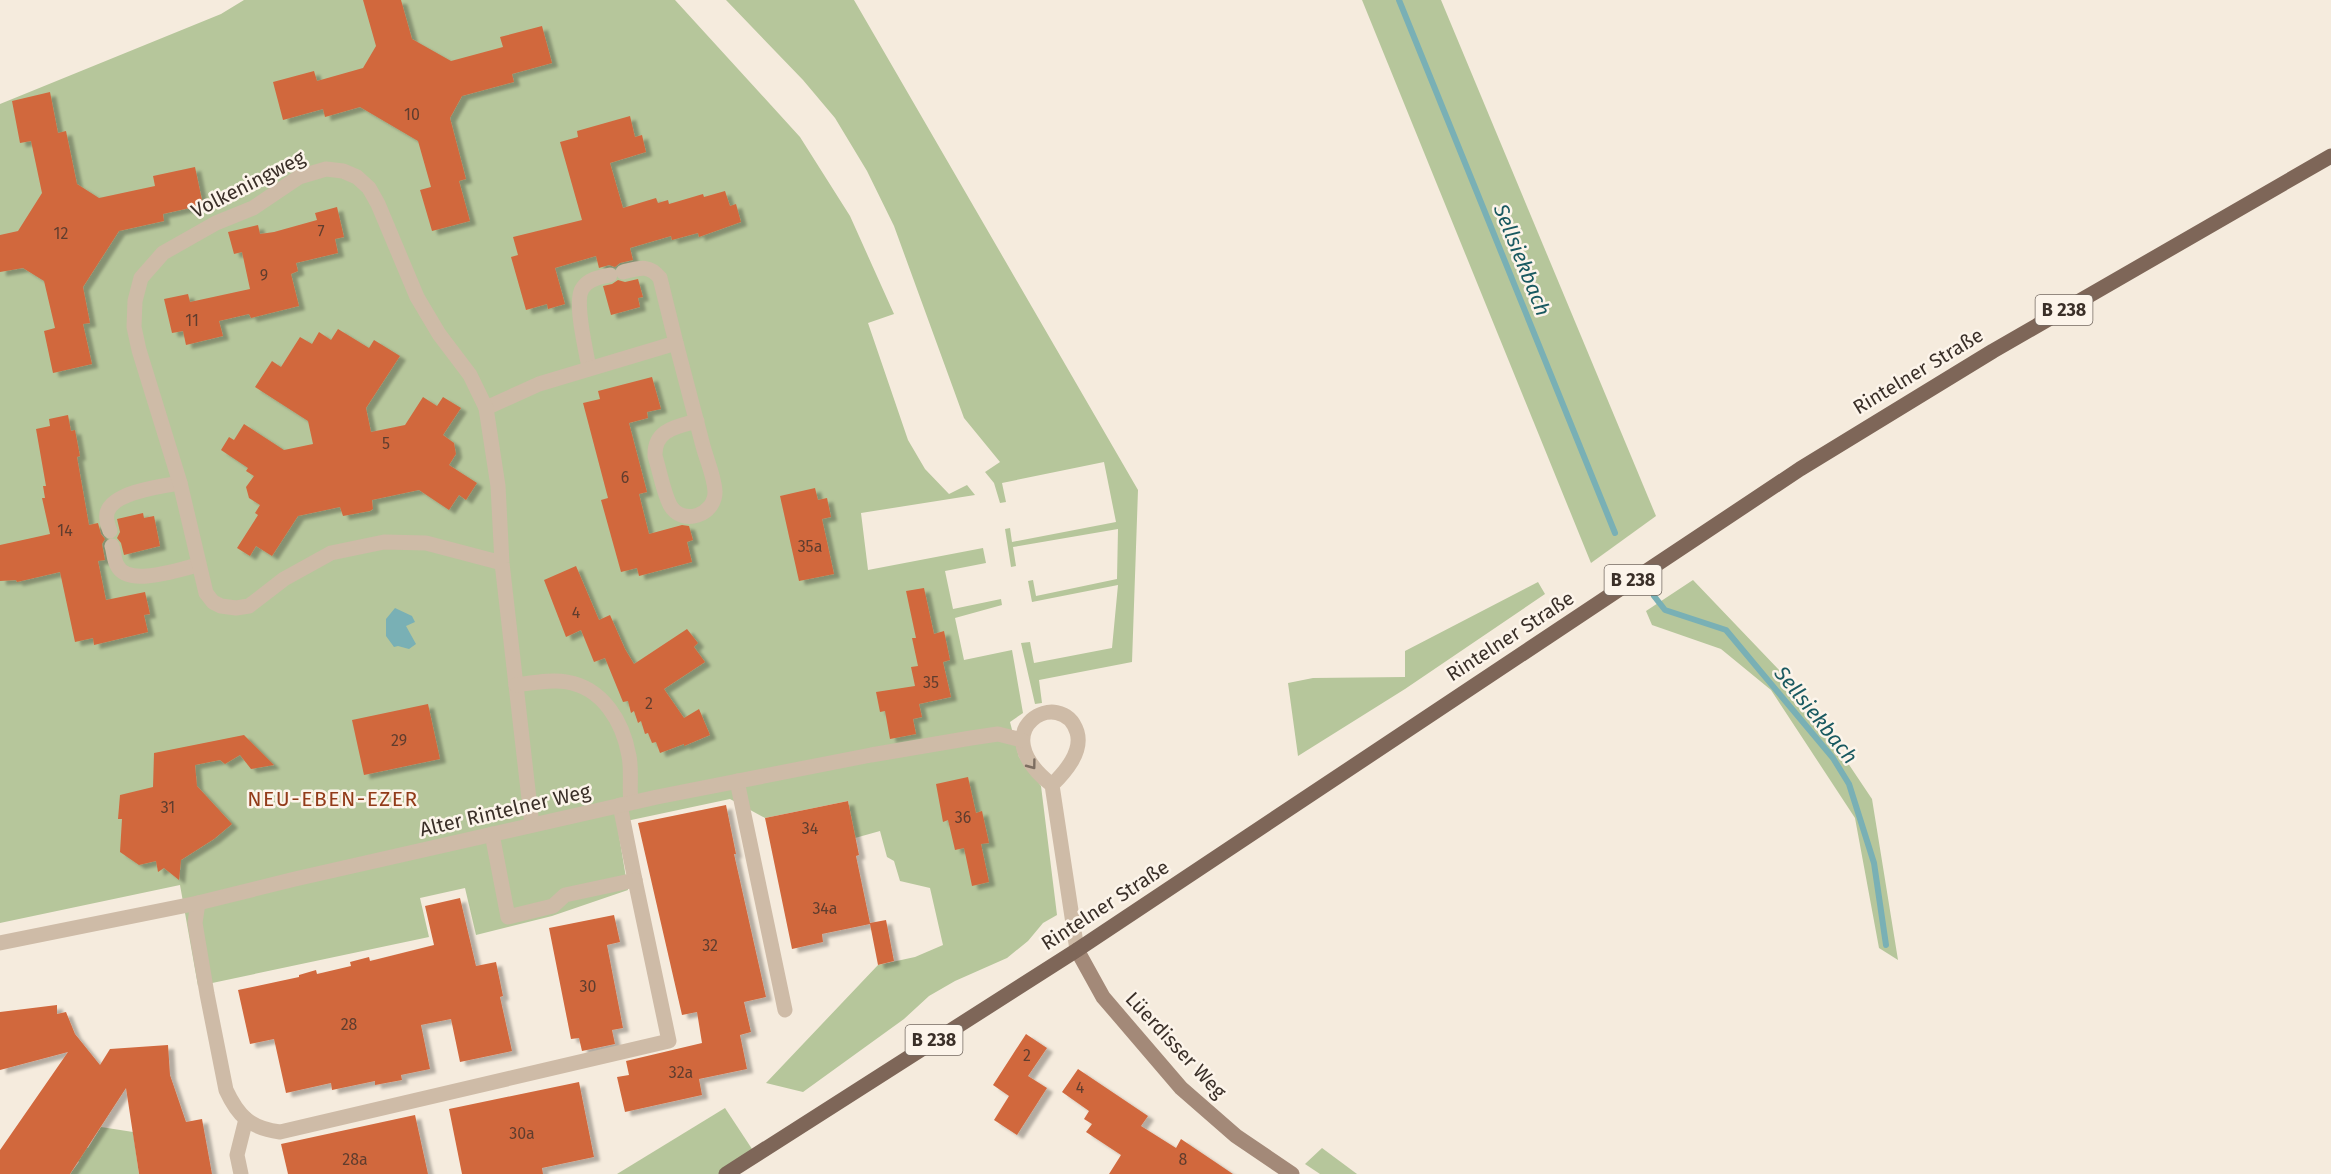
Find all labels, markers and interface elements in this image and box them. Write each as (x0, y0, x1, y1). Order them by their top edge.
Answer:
house number: 10 (404, 105, 420, 124)
street label: Volkeningweg (187, 145, 309, 223)
water label: Sellsiekbach (1487, 199, 1556, 320)
house number: 7 (317, 222, 325, 241)
house number: 12 (54, 224, 68, 243)
house number: 9 (260, 266, 268, 285)
road number: B 238 (2036, 295, 2092, 325)
house number: 11 (185, 311, 199, 330)
street label: Rintelner Straße (1849, 323, 1987, 419)
house number: 5 (382, 434, 390, 453)
house number: 6 (621, 468, 629, 487)
house number: 14 (57, 521, 73, 540)
house number: 35a (798, 537, 822, 556)
road number: B 238 (1604, 565, 1662, 595)
street label: Rintelner Straße (1442, 586, 1578, 686)
house number: 4 (572, 603, 581, 622)
water label: Sellsiekbach (1768, 660, 1863, 769)
house number: 35 (923, 673, 939, 692)
house number: 2 (645, 694, 653, 713)
house number: 29 (391, 731, 407, 750)
one-way arrow (1025, 759, 1036, 770)
street label: Alter Rintelner Weg (417, 779, 593, 841)
district label: NEU-EBEN-EZER (247, 786, 419, 812)
house number: 31 (161, 798, 175, 817)
house number: 36 (955, 808, 971, 827)
house number: 34 (802, 819, 819, 838)
street label: Rintelner Straße (1037, 855, 1173, 955)
house number: 34a (812, 899, 838, 918)
house number: 32 (702, 936, 718, 955)
house number: 30 (580, 977, 597, 996)
street label: Lüerdisser Weg (1121, 987, 1232, 1104)
house number: 28 (341, 1015, 358, 1034)
road number: B 238 (906, 1025, 962, 1055)
house number: 2 (1023, 1046, 1031, 1065)
house number: 32a (669, 1063, 693, 1082)
house number: 4 (1076, 1078, 1085, 1097)
house number: 30a (509, 1124, 535, 1143)
house number: 28a (342, 1150, 368, 1169)
house number: 8 (1179, 1150, 1188, 1169)

